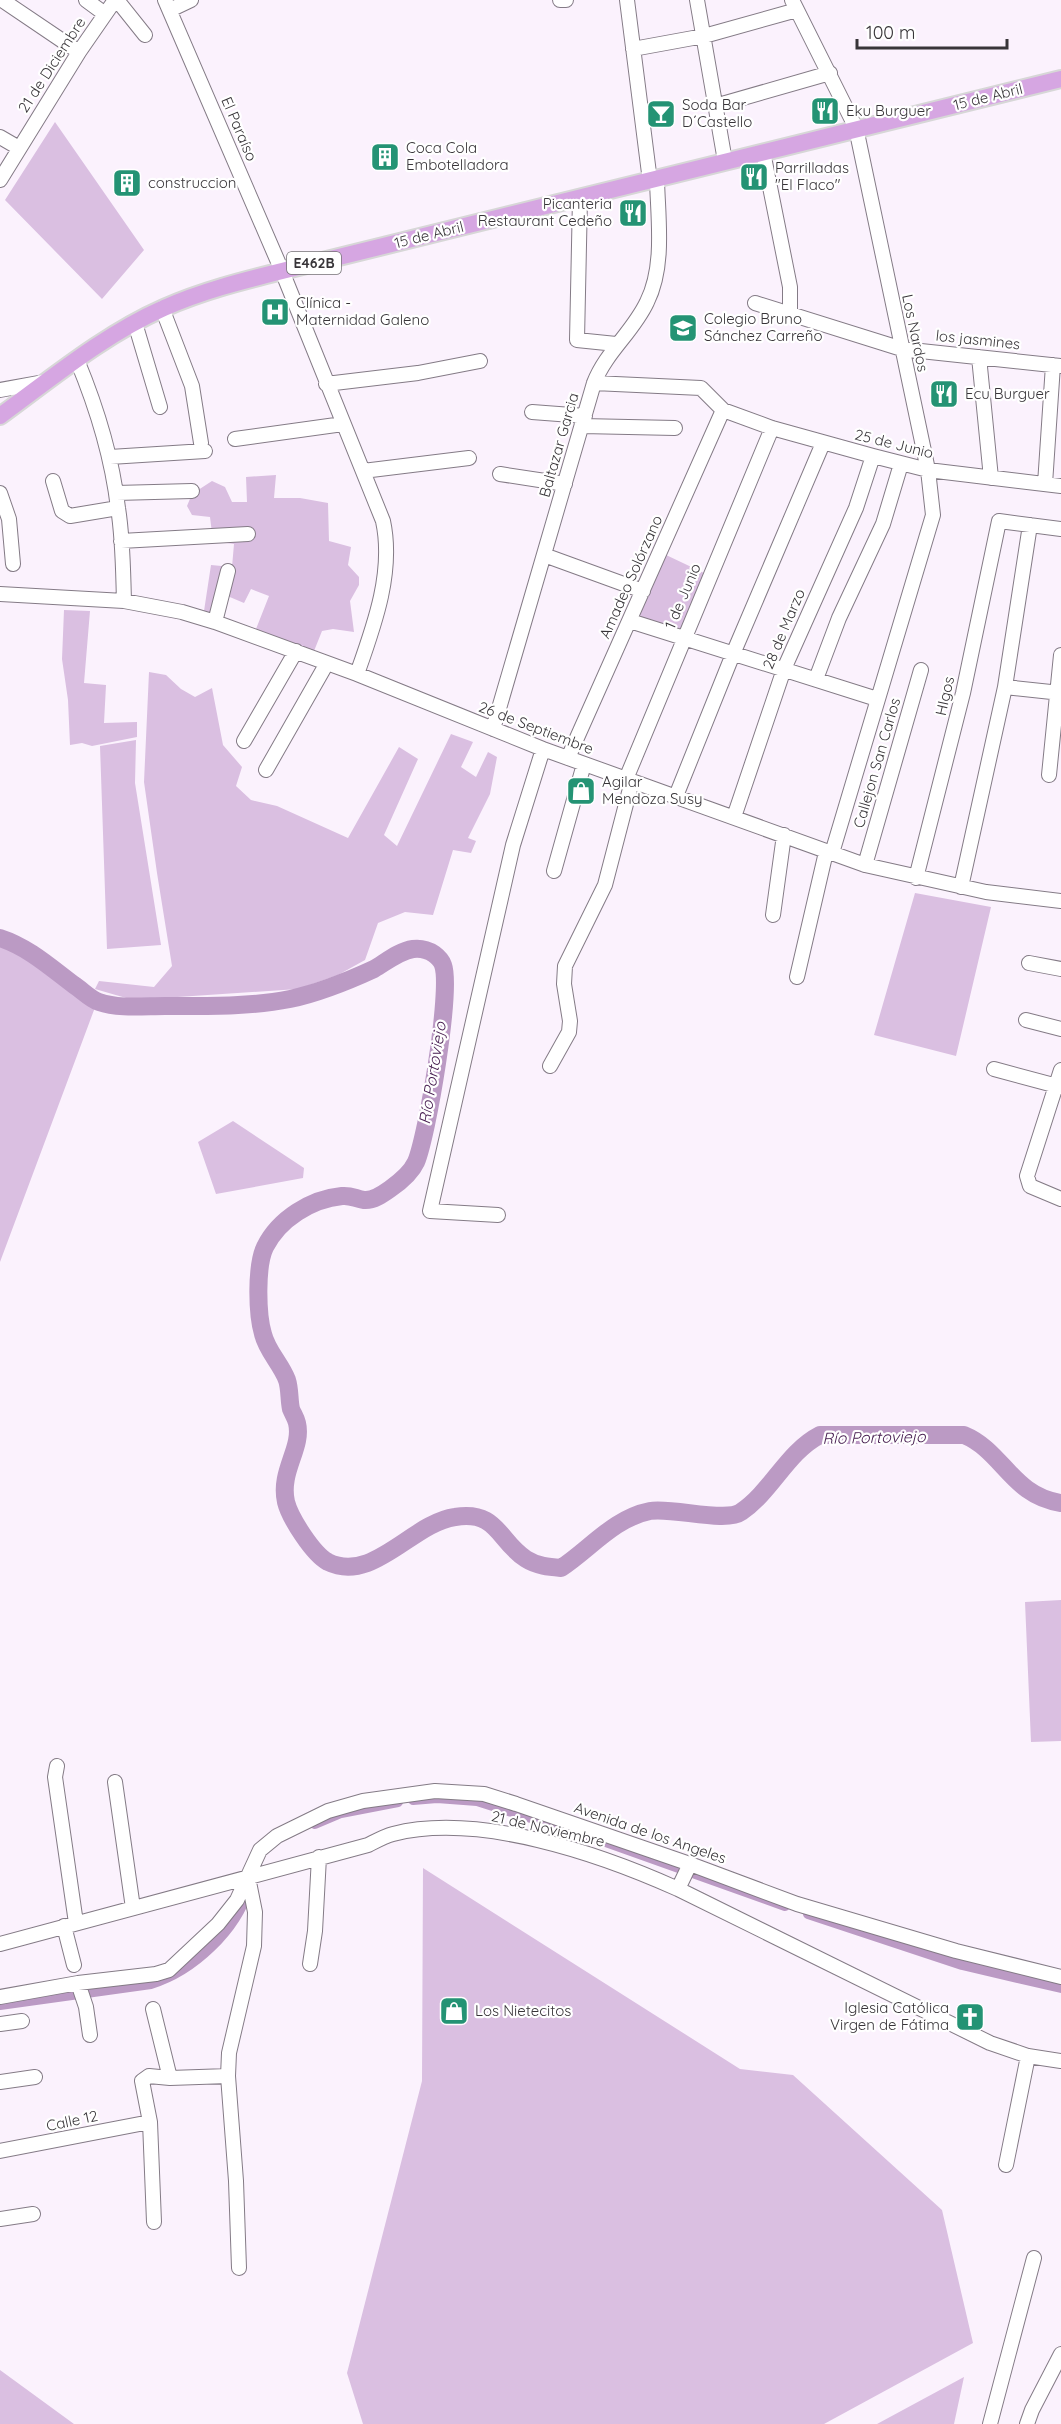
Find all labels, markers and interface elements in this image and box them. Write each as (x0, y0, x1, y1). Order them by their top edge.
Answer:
scale bar (857, 12, 1007, 50)
street label: 21 de Diciembre (14, 14, 89, 116)
text: 100 m (866, 21, 915, 44)
street label: 15 de Abril (951, 79, 1024, 114)
street label: El Paraíso (217, 94, 261, 164)
place label: Soda Bar D´Castello (682, 95, 752, 131)
restaurant icon: Eku Burguer (809, 95, 841, 127)
bar icon: Soda Bar D´Castello (645, 98, 677, 130)
place label: Eku Burguer (846, 101, 931, 120)
place label: Coca Cola Embotelladora (406, 138, 509, 174)
building icon: Coca Cola Embotelladora (369, 141, 401, 173)
place label: Parrilladas "El Flaco" (775, 158, 849, 194)
restaurant icon: Parrilladas "El Flaco" (738, 161, 770, 193)
building icon: construccion (111, 167, 143, 199)
place label: construccion (148, 173, 236, 192)
place label: Picanteria Restaurant Cedeño (478, 194, 612, 230)
restaurant icon: Picanteria Restaurant Cedeño (617, 197, 649, 229)
street label: 15 de Abril (392, 217, 465, 252)
road number: E462B (287, 252, 341, 274)
street label: Los Nardos (898, 292, 933, 373)
place label: Clínica - Maternidad Galeno (296, 293, 429, 329)
hospital icon: Clínica - Maternidad Galeno (259, 296, 291, 328)
place label: Colegio Bruno Sánchez Carreño (704, 309, 823, 345)
school or university icon: Colegio Bruno Sánchez Carreño (667, 312, 699, 344)
street label: los jasmines (935, 326, 1021, 353)
restaurant icon: Ecu Burguer (928, 378, 960, 410)
place label: Ecu Burguer (965, 384, 1050, 403)
street label: Baltazar Garcia (535, 390, 583, 499)
street label: 25 de Junio (853, 425, 935, 462)
street label: Amadeo Solórzano (595, 512, 666, 641)
street label: 1 de Junio (660, 560, 705, 631)
street label: 28 de Marzo (758, 586, 809, 672)
street label: HIgos (931, 674, 958, 717)
street label: Callejon San Carlos (849, 696, 904, 830)
street label: 26 de Septiembre (476, 697, 596, 758)
place label: Agilar Mendoza Susy (602, 772, 702, 808)
shop icon: Agilar Mendoza Susy (565, 775, 597, 807)
water label: Río Portoviejo (414, 1019, 450, 1126)
water label: Río Portoviejo (822, 1426, 927, 1448)
street label: Avenida de los Angeles (572, 1798, 729, 1867)
street label: 21 de Noviembre (490, 1806, 607, 1851)
shop icon: Los Nietecitos (438, 1995, 470, 2027)
place label: Iglesia Católica Virgen de Fátima (830, 1998, 949, 2034)
place label: Los Nietecitos (475, 2001, 571, 2020)
church icon: Iglesia Católica Virgen de Fátima (954, 2001, 986, 2033)
street label: Calle 12 (44, 2106, 99, 2135)

